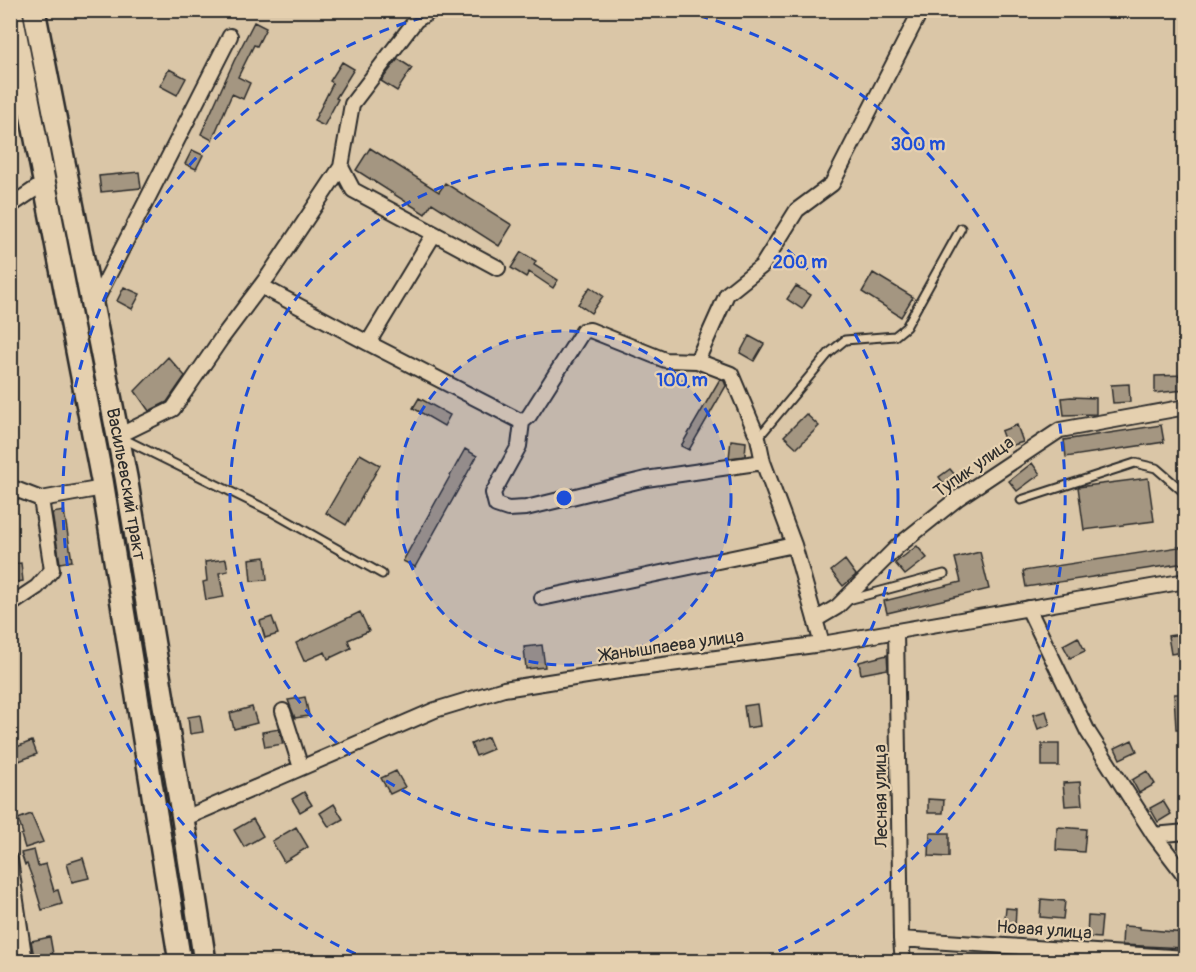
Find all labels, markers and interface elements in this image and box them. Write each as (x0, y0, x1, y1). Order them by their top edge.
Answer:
text: 300 m (891, 133, 945, 156)
text: 200 m (773, 251, 827, 274)
text: 100 m (656, 369, 708, 392)
street label: Васильевский тракт (101, 406, 151, 562)
street label: Тупик улица (929, 431, 1019, 503)
centre of rings (554, 488, 574, 508)
street label: Жанышпаева улица (596, 625, 745, 668)
street label: Лесная улица (869, 744, 893, 849)
street label: Новая улица (996, 915, 1092, 945)

